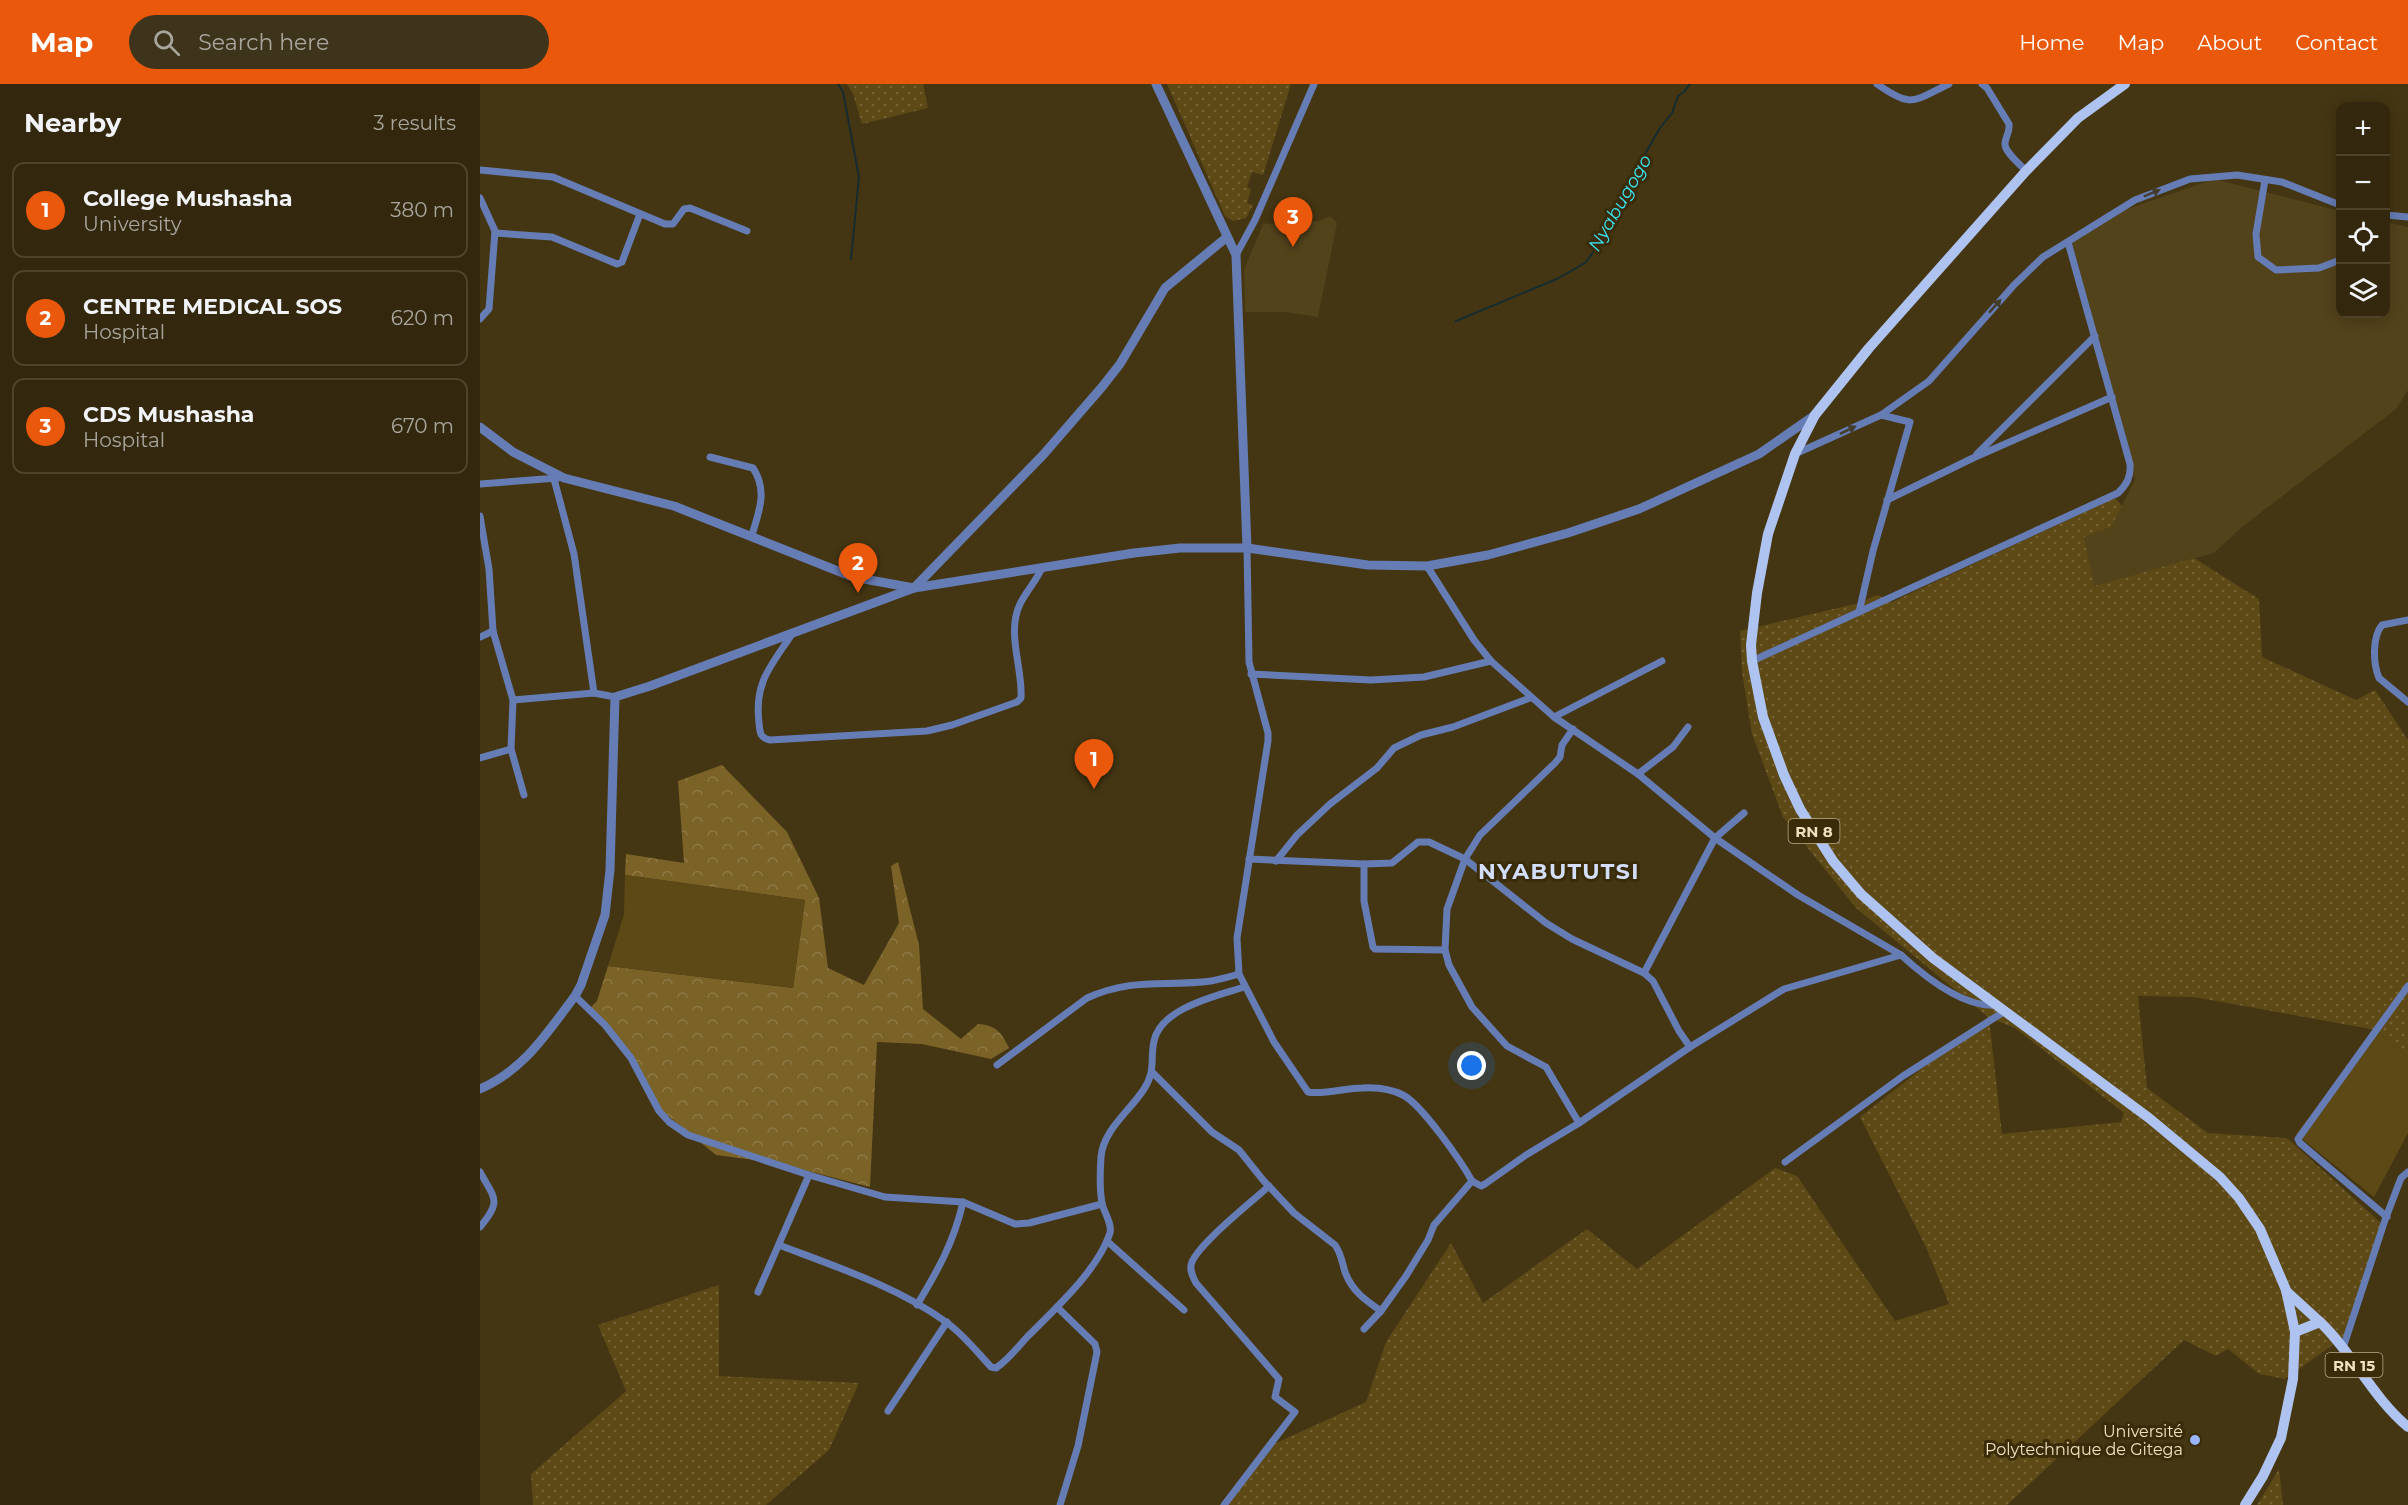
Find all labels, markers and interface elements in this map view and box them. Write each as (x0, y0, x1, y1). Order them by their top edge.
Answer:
search box (129, 15, 549, 69)
text: Map (30, 25, 93, 59)
icon: search (150, 26, 183, 59)
text: Search here (198, 29, 329, 56)
text: Home (2019, 30, 2084, 55)
text: Map (2117, 30, 2164, 55)
text: About (2197, 30, 2262, 55)
text: Contact (2295, 30, 2378, 55)
map controls (2336, 102, 2390, 318)
button: + (2336, 102, 2390, 156)
text: Nearby (24, 107, 121, 139)
text: 3 results (373, 111, 456, 135)
water label: Nyabugogo (1584, 151, 1656, 255)
button: − (2336, 156, 2390, 210)
text: College Mushasha (83, 185, 293, 212)
one-way arrow (2143, 188, 2161, 197)
text: 1 (42, 198, 49, 222)
text: 380 m (390, 198, 454, 222)
pin: 3 (1274, 198, 1312, 247)
button: locate (2336, 210, 2390, 264)
text: University (83, 212, 182, 236)
button: layers (2336, 264, 2390, 318)
text: CENTRE MEDICAL SOS (83, 293, 342, 320)
one-way arrow (1988, 299, 2001, 314)
text: 2 (40, 306, 51, 330)
text: 620 m (391, 306, 454, 330)
text: Hospital (83, 320, 165, 344)
text: CDS Mushasha (83, 401, 254, 428)
text: 3 (40, 414, 51, 438)
text: 670 m (391, 414, 454, 438)
one-way arrow (1840, 426, 1857, 435)
text: Hospital (83, 428, 165, 452)
pin: 2 (838, 544, 878, 593)
pin: 1 (1074, 740, 1114, 789)
road number: RN 8 (1788, 819, 1840, 843)
district label: NYABUTUTSI (1478, 858, 1640, 885)
your location (1457, 1051, 1486, 1080)
road number: RN 15 (2326, 1353, 2382, 1377)
place label: Université Polytechnique de Gitega (1985, 1422, 2183, 1459)
marker: Université Polytechnique de Gitega (2188, 1433, 2202, 1447)

